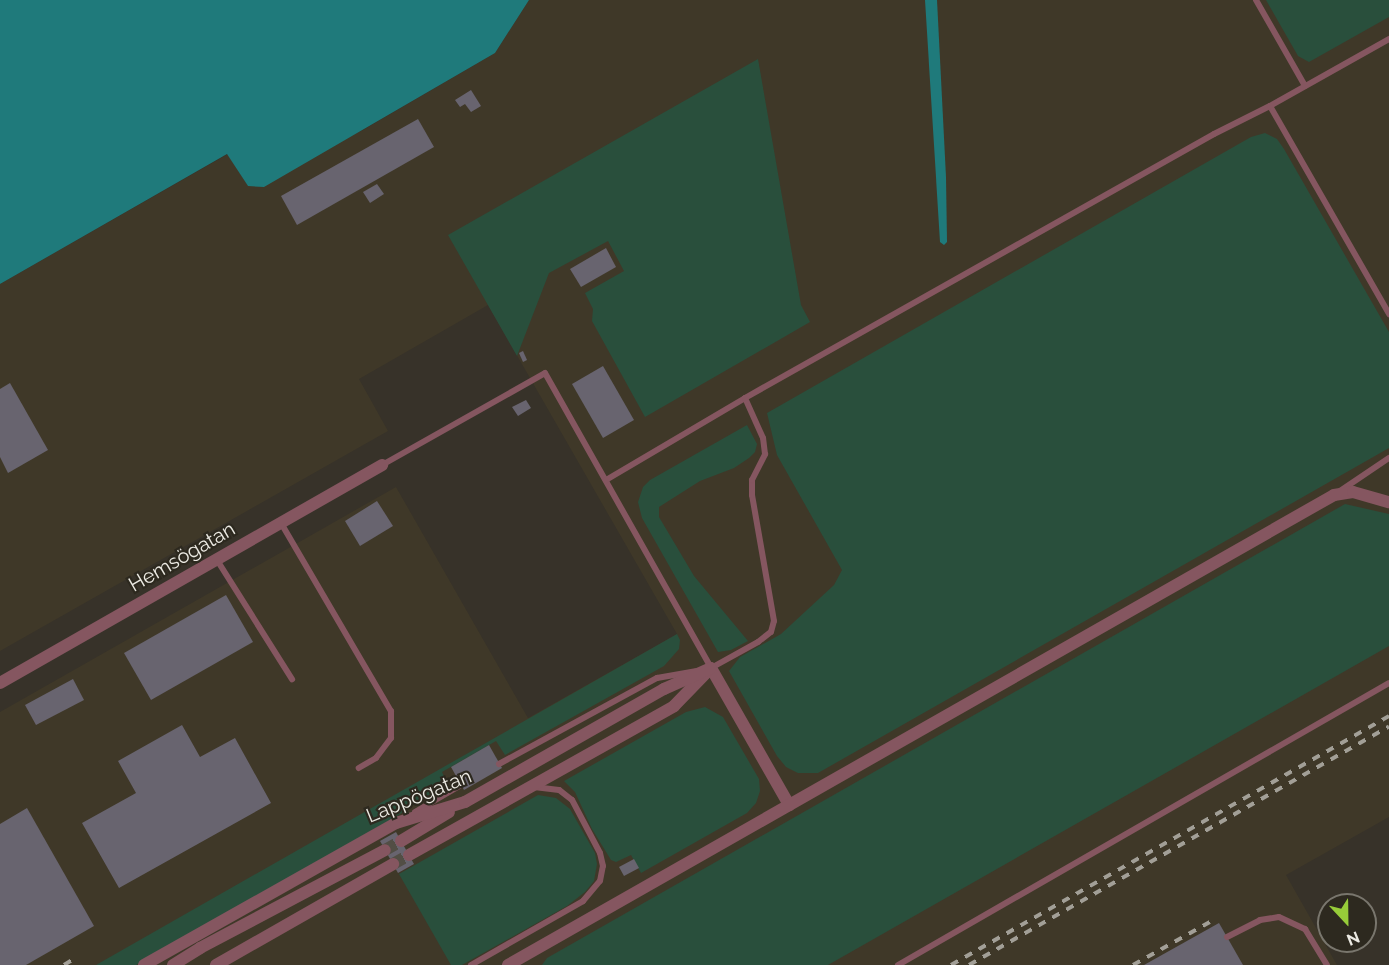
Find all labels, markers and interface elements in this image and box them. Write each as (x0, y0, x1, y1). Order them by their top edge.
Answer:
street label: Hemsögatan (125, 517, 239, 597)
street label: Lappögatan (363, 764, 475, 828)
north arrow (1317, 893, 1377, 953)
text: N (1344, 927, 1362, 949)

